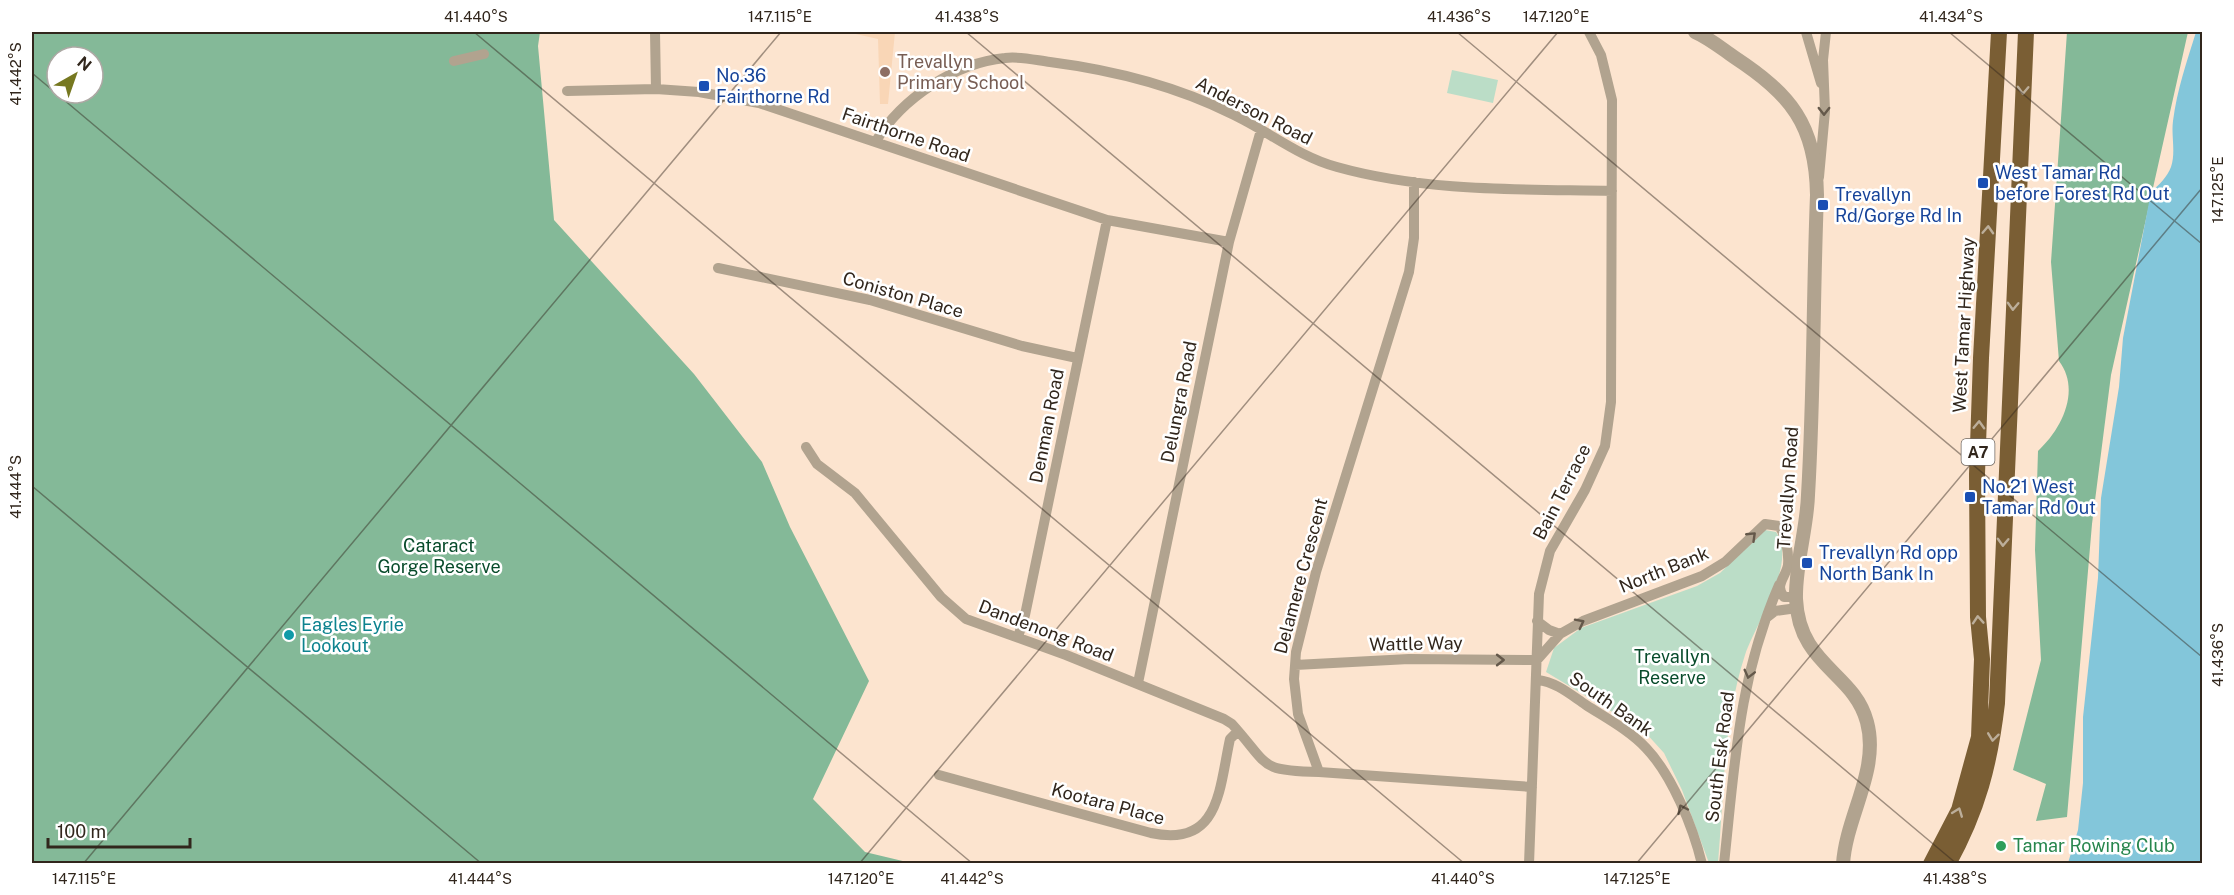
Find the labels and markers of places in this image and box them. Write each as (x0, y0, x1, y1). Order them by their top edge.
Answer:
place label: Trevallyn Primary School (897, 51, 1025, 93)
place label: No.36 Fairthorne Rd (716, 65, 830, 107)
marker: Trevallyn Primary School (878, 65, 892, 79)
marker: No.36 Fairthorne Rd (697, 79, 711, 93)
place label: West Tamar Rd before Forest Rd Out (1995, 162, 2170, 204)
marker: West Tamar Rd before Forest Rd Out (1976, 176, 1990, 190)
place label: Trevallyn Rd/Gorge Rd In (1835, 184, 1962, 226)
marker: Trevallyn Rd/Gorge Rd In (1816, 198, 1830, 212)
place label: No.21 West Tamar Rd Out (1982, 476, 2096, 518)
marker: No.21 West Tamar Rd Out (1963, 490, 1977, 504)
place label: Trevallyn Rd opp North Bank In (1819, 542, 1958, 584)
marker: Trevallyn Rd opp North Bank In (1800, 556, 1814, 570)
place label: Eagles Eyrie Lookout (301, 614, 404, 656)
marker: Eagles Eyrie Lookout (282, 628, 296, 642)
place label: Tamar Rowing Club (2013, 835, 2175, 856)
marker: Tamar Rowing Club (1994, 839, 2008, 853)

